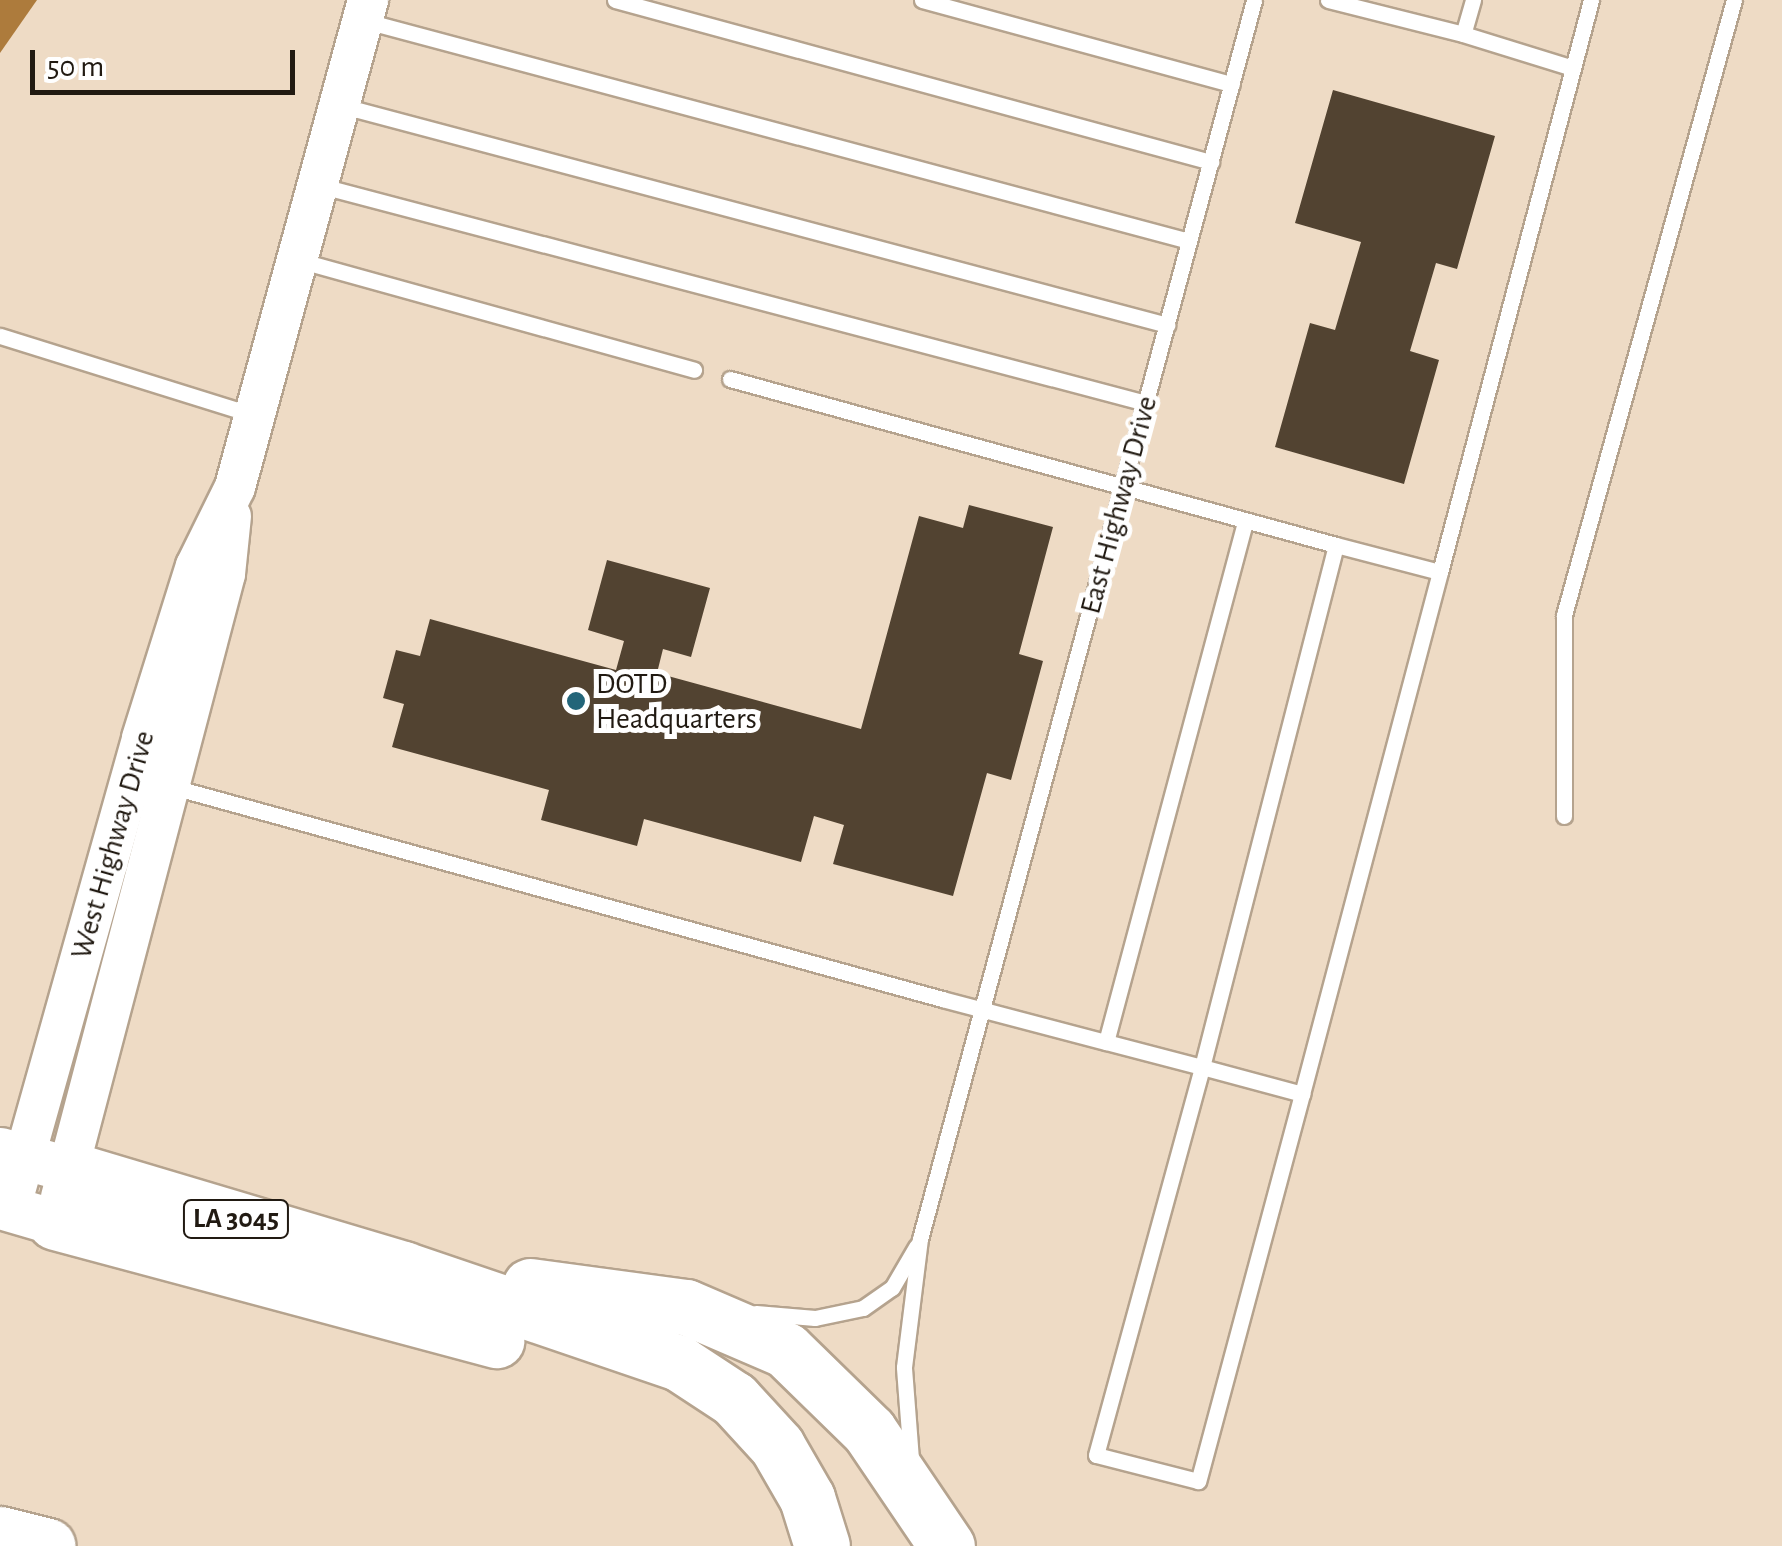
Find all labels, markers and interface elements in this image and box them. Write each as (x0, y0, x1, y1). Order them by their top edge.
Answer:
scale bar (35, 30, 300, 92)
text: 50 m (47, 52, 104, 82)
street label: East Highway Drive (1073, 392, 1165, 618)
place label: DOTD Headquarters (596, 666, 757, 736)
marker: DOTD Headquarters (565, 690, 587, 712)
street label: West Highway Drive (63, 727, 163, 963)
road number: LA 3045 (181, 1196, 291, 1242)

